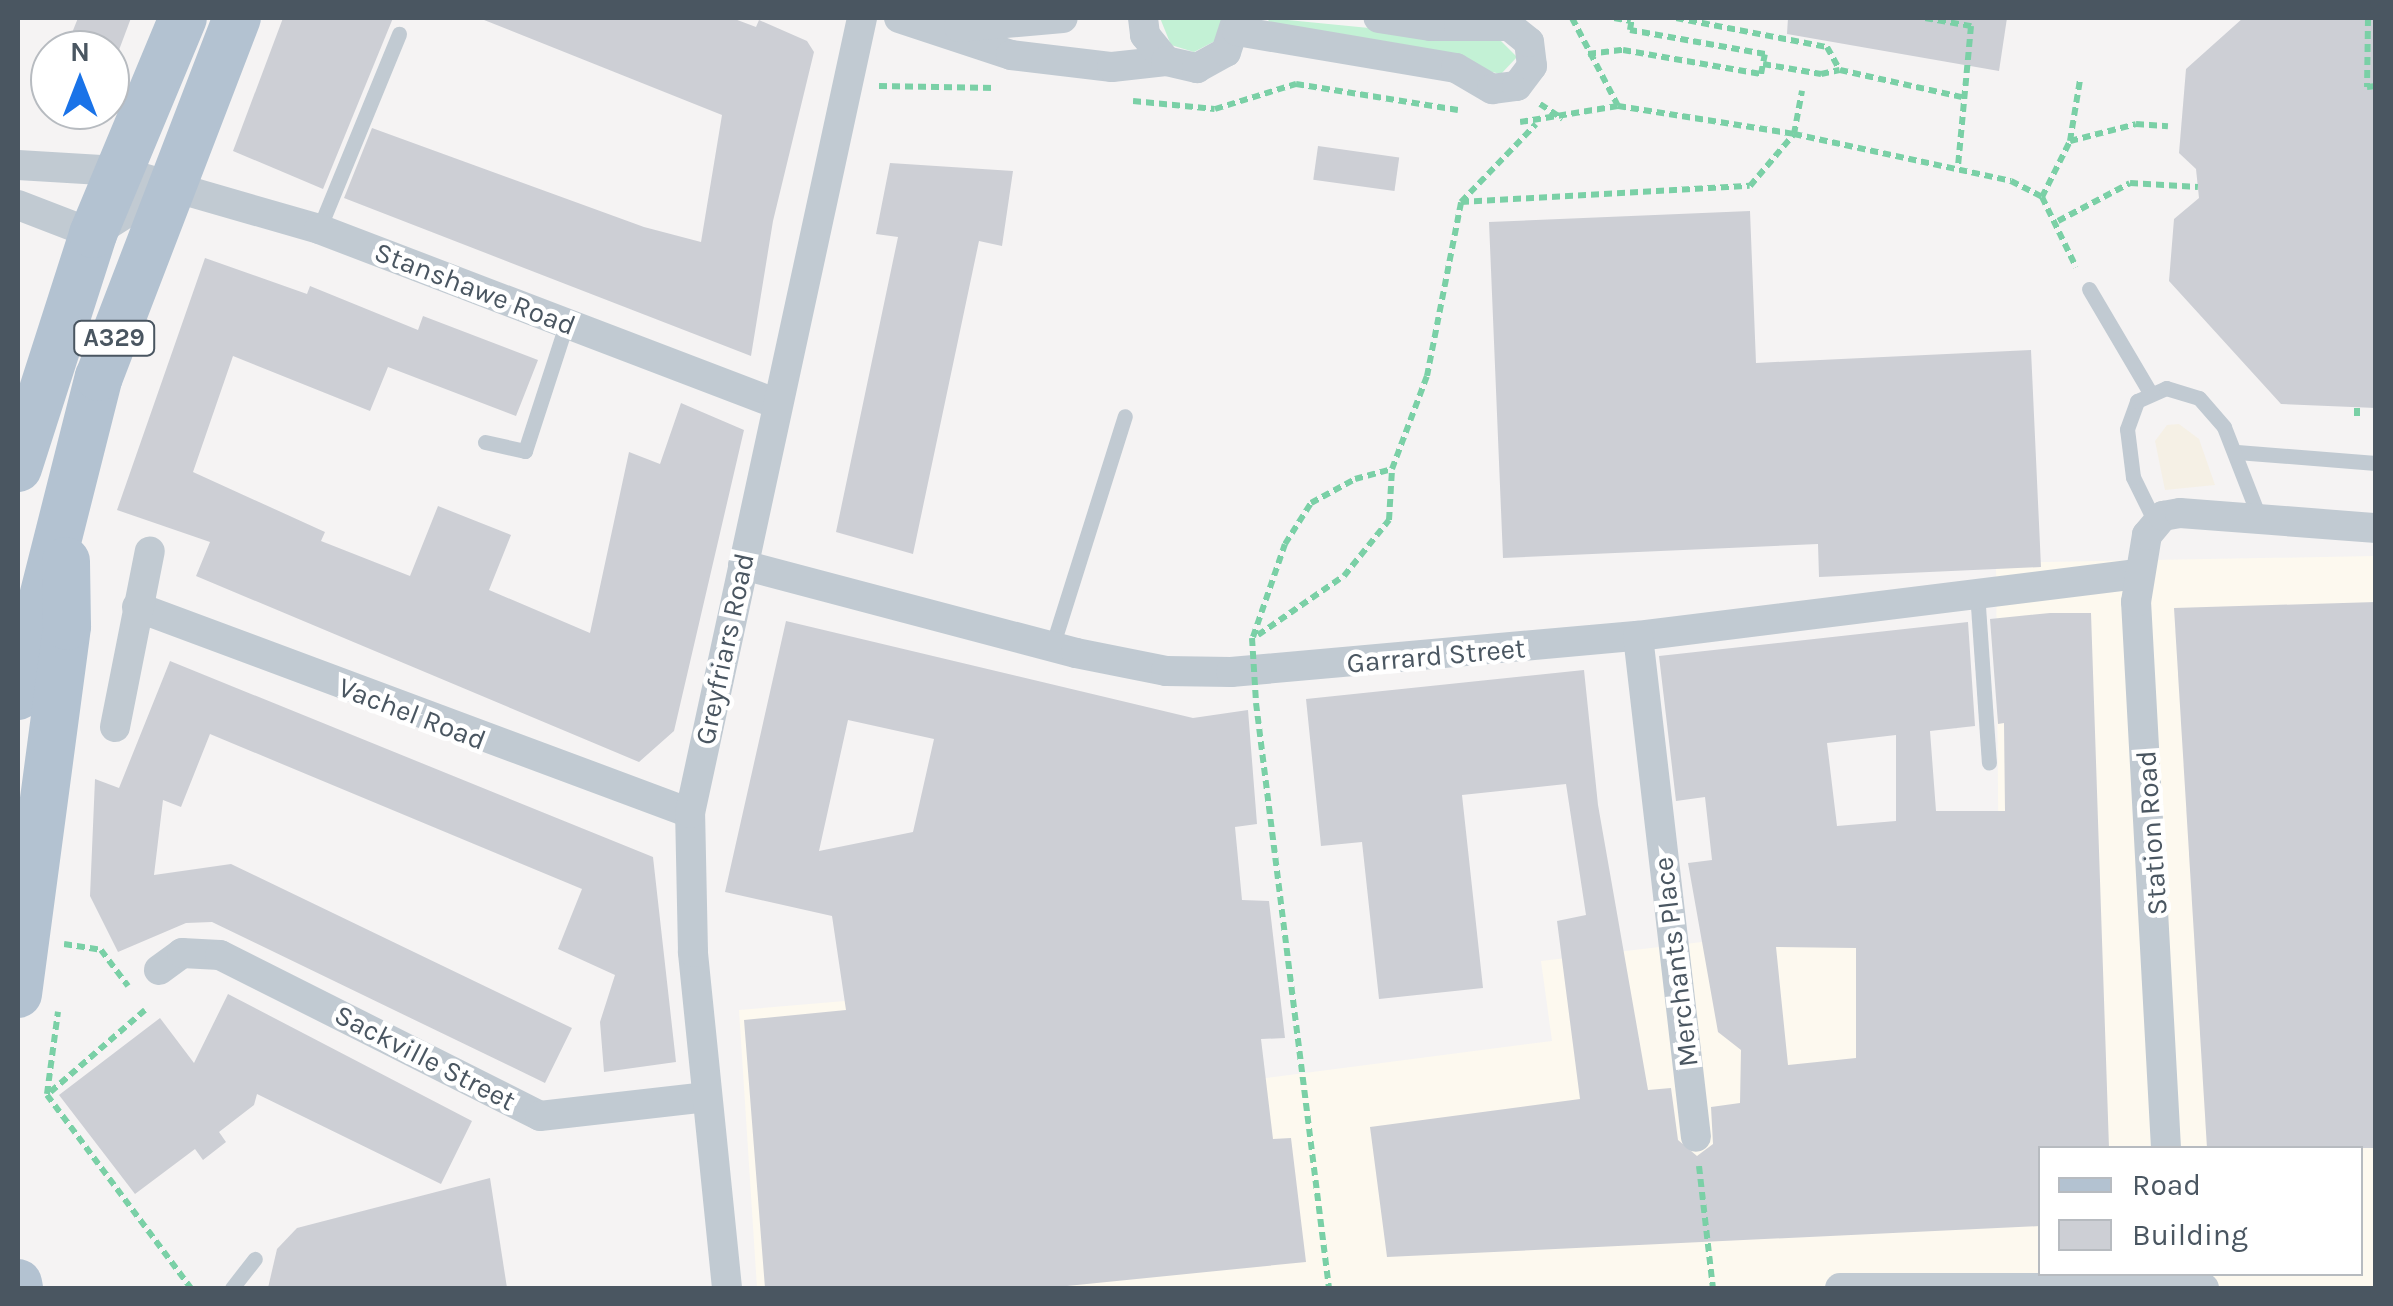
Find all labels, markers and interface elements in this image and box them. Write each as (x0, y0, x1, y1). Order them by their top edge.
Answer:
north arrow (30, 30, 130, 130)
text: N (70, 35, 90, 68)
street label: Stanshawe Road (370, 235, 580, 343)
road number: A329 (72, 318, 156, 358)
street label: Greyfriars Road (688, 550, 762, 748)
street label: Garrard Street (1345, 631, 1527, 681)
street label: Vachel Road (334, 671, 490, 757)
street label: Station Road (2129, 750, 2175, 916)
street label: Merchants Place (1646, 855, 1706, 1069)
street label: Sackville Street (329, 998, 521, 1118)
legend (2038, 1146, 2363, 1276)
text: Road (2132, 1167, 2201, 1203)
text: Building (2132, 1217, 2248, 1253)

